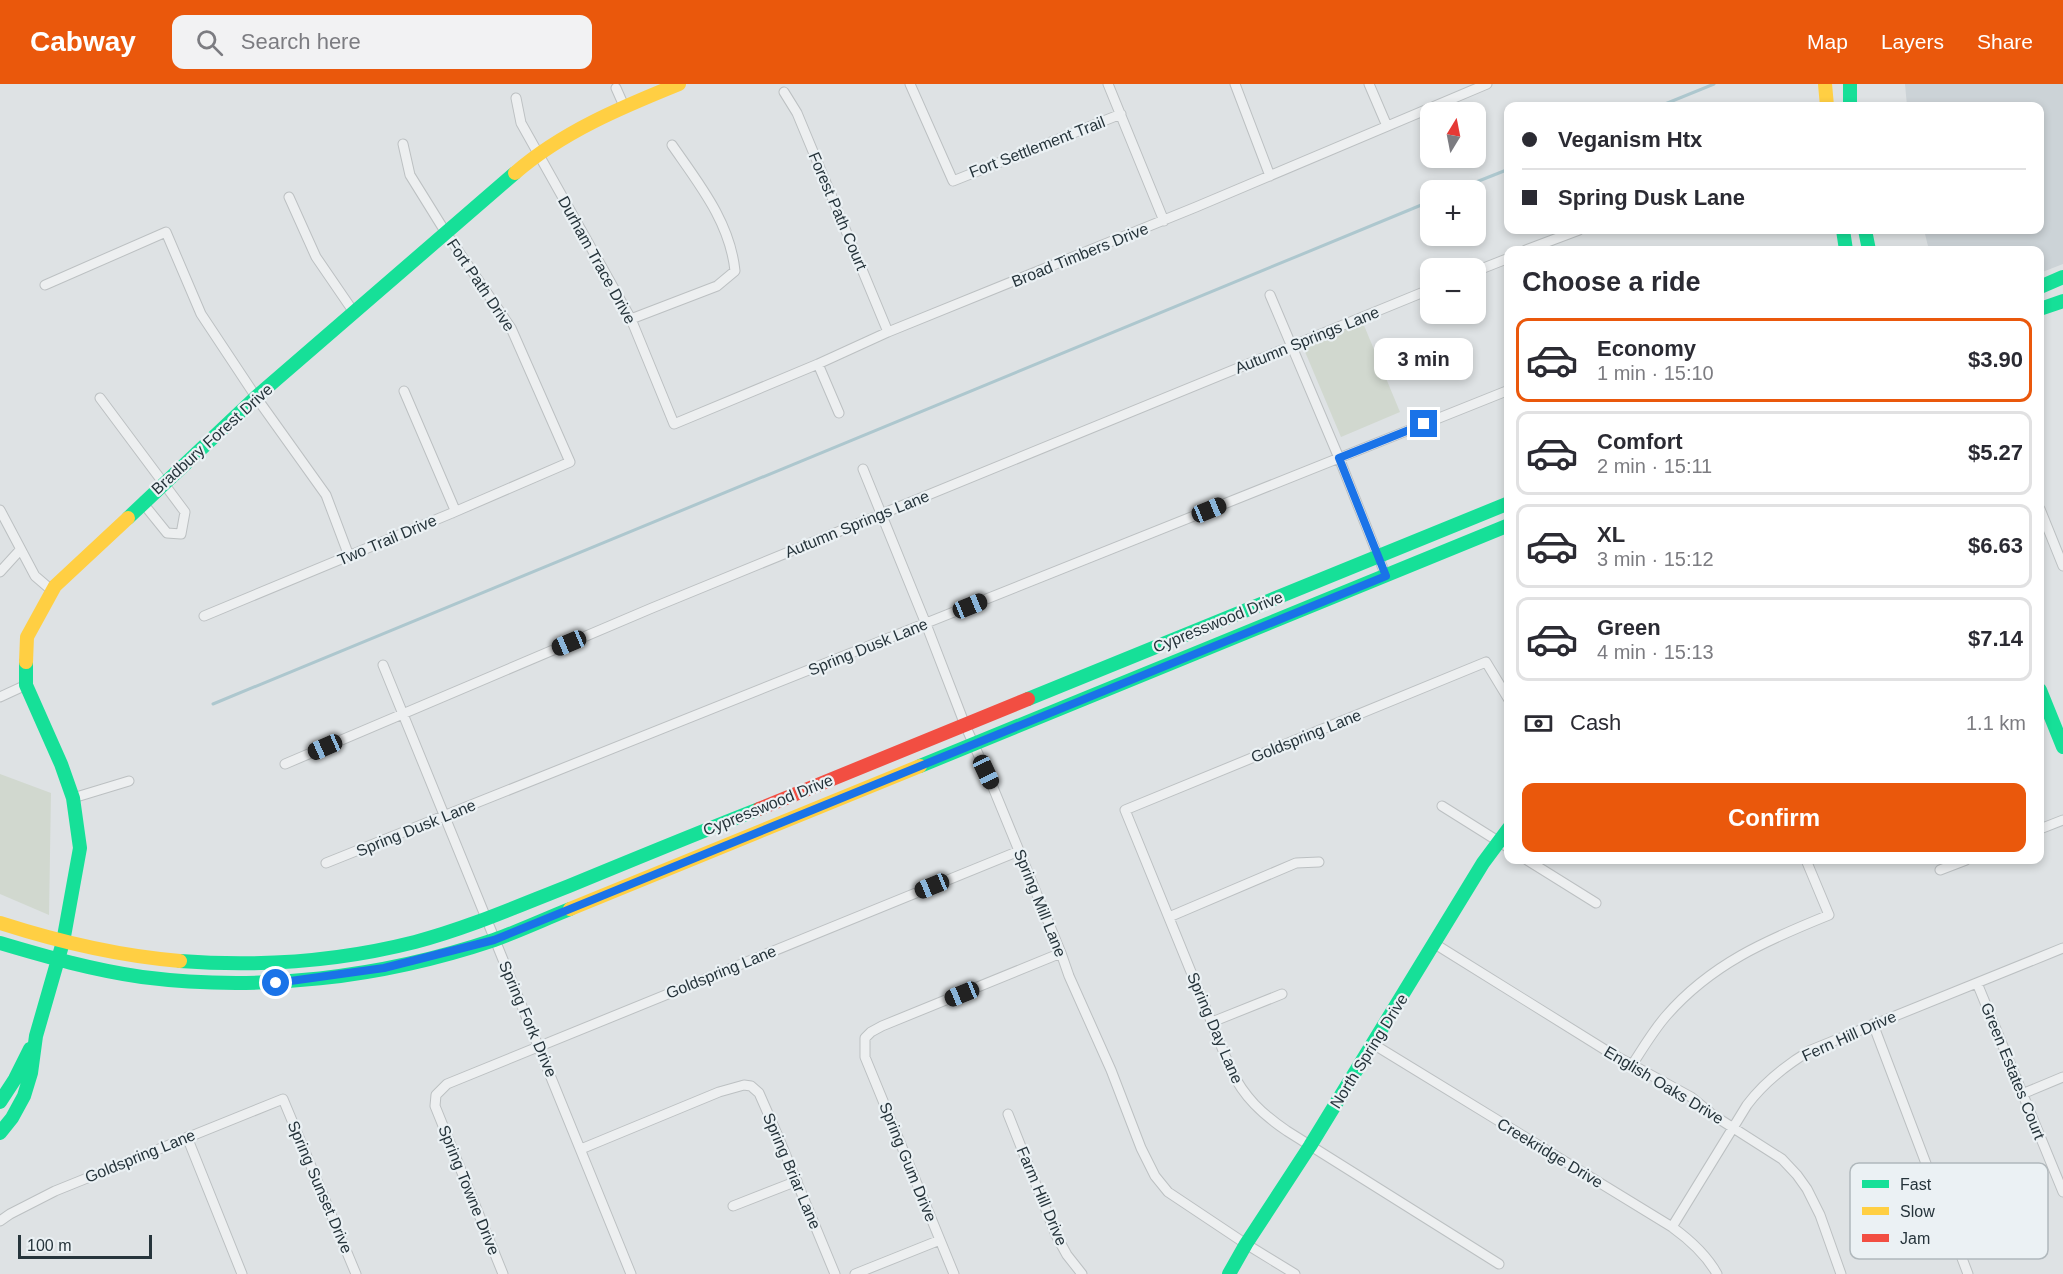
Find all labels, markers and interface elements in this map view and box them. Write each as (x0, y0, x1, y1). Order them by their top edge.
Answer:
search box (172, 15, 592, 69)
text: Cabway (30, 26, 136, 57)
icon: search (193, 26, 226, 59)
text: Search here (241, 29, 361, 54)
text: Map (1807, 30, 1848, 53)
text: Layers (1881, 30, 1944, 53)
text: Share (1977, 30, 2033, 53)
north arrow (1420, 102, 1486, 168)
map controls (1420, 102, 1486, 324)
street label: Fort Settlement Trail (967, 113, 1107, 181)
text: Veganism Htx (1558, 127, 1702, 152)
street label: Forest Path Court (806, 150, 871, 273)
button: + (1420, 180, 1486, 246)
text: Spring Dusk Lane (1558, 185, 1745, 210)
street label: Durham Trace Drive (555, 193, 639, 327)
street label: Broad Timbers Drive (1009, 220, 1151, 290)
street label: Fort Path Drive (444, 236, 518, 334)
button: − (1420, 258, 1486, 324)
text: Choose a ride (1522, 267, 1701, 297)
street label: Autumn Springs Lane (1232, 303, 1382, 377)
icon: car (1525, 333, 1579, 387)
text: Economy (1597, 336, 1696, 361)
callout: 3 min (1374, 337, 1474, 379)
text: $3.90 (1968, 347, 2023, 372)
text: 3 min (1397, 348, 1450, 370)
text: 1 min · 15:10 (1597, 362, 1714, 384)
street label: Bradbury Forest Drive (148, 380, 276, 498)
route end (1410, 410, 1437, 437)
icon: car (1525, 426, 1579, 480)
text: Comfort (1597, 429, 1683, 454)
text: $5.27 (1968, 440, 2023, 465)
text: 2 min · 15:11 (1597, 455, 1712, 477)
street label: Autumn Springs Lane (782, 487, 932, 561)
car (1189, 495, 1229, 525)
street label: Two Trail Drive (335, 511, 439, 568)
icon: car (1525, 519, 1579, 573)
text: XL (1597, 522, 1625, 547)
text: $6.63 (1968, 533, 2023, 558)
text: 3 min · 15:12 (1597, 548, 1714, 570)
street label: Cypresswood Drive (1151, 588, 1286, 656)
car (950, 591, 990, 621)
icon: car (1525, 612, 1579, 666)
street label: Spring Dusk Lane (806, 615, 930, 679)
text: Green (1597, 615, 1661, 640)
text: $7.14 (1968, 626, 2023, 651)
car (549, 628, 589, 658)
text: 4 min · 15:13 (1597, 641, 1714, 663)
street label: Goldspring Lane (1248, 706, 1364, 766)
icon: cash (1522, 707, 1555, 740)
text: Cash (1570, 710, 1621, 735)
text: 1.1 km (1966, 712, 2026, 734)
car (305, 731, 345, 763)
car (970, 752, 1002, 792)
street label: Cypresswood Drive (701, 771, 836, 839)
button: Confirm (1522, 783, 2026, 852)
street label: Spring Dusk Lane (354, 796, 478, 860)
street label: Spring Mill Lane (1011, 847, 1069, 959)
car (912, 871, 952, 901)
street label: Goldspring Lane (663, 942, 779, 1002)
street label: Spring Fork Drive (496, 958, 560, 1080)
route start (262, 969, 289, 996)
street label: Spring Day Lane (1184, 970, 1246, 1086)
car (942, 979, 982, 1009)
street label: North Spring Drive (1327, 991, 1411, 1111)
street label: Green Estates Court (1978, 1000, 2048, 1142)
street label: Fern Hill Drive (1799, 1008, 1899, 1064)
street label: English Oaks Drive (1601, 1043, 1727, 1127)
street label: Spring Gum Drive (876, 1100, 940, 1224)
street label: Spring Briar Lane (760, 1110, 824, 1232)
street label: Creekridge Drive (1494, 1115, 1606, 1191)
street label: Spring Sunset Drive (284, 1118, 356, 1256)
street label: Spring Towne Drive (435, 1123, 503, 1257)
street label: Goldspring Lane (82, 1126, 198, 1186)
street label: Farm Hill Drive (1014, 1144, 1071, 1248)
legend (1850, 1163, 2048, 1259)
text: Fast (1900, 1176, 1932, 1193)
text: Slow (1900, 1203, 1935, 1220)
text: Jam (1900, 1230, 1930, 1247)
scale bar (18, 1232, 152, 1260)
text: 100 m (27, 1237, 71, 1254)

